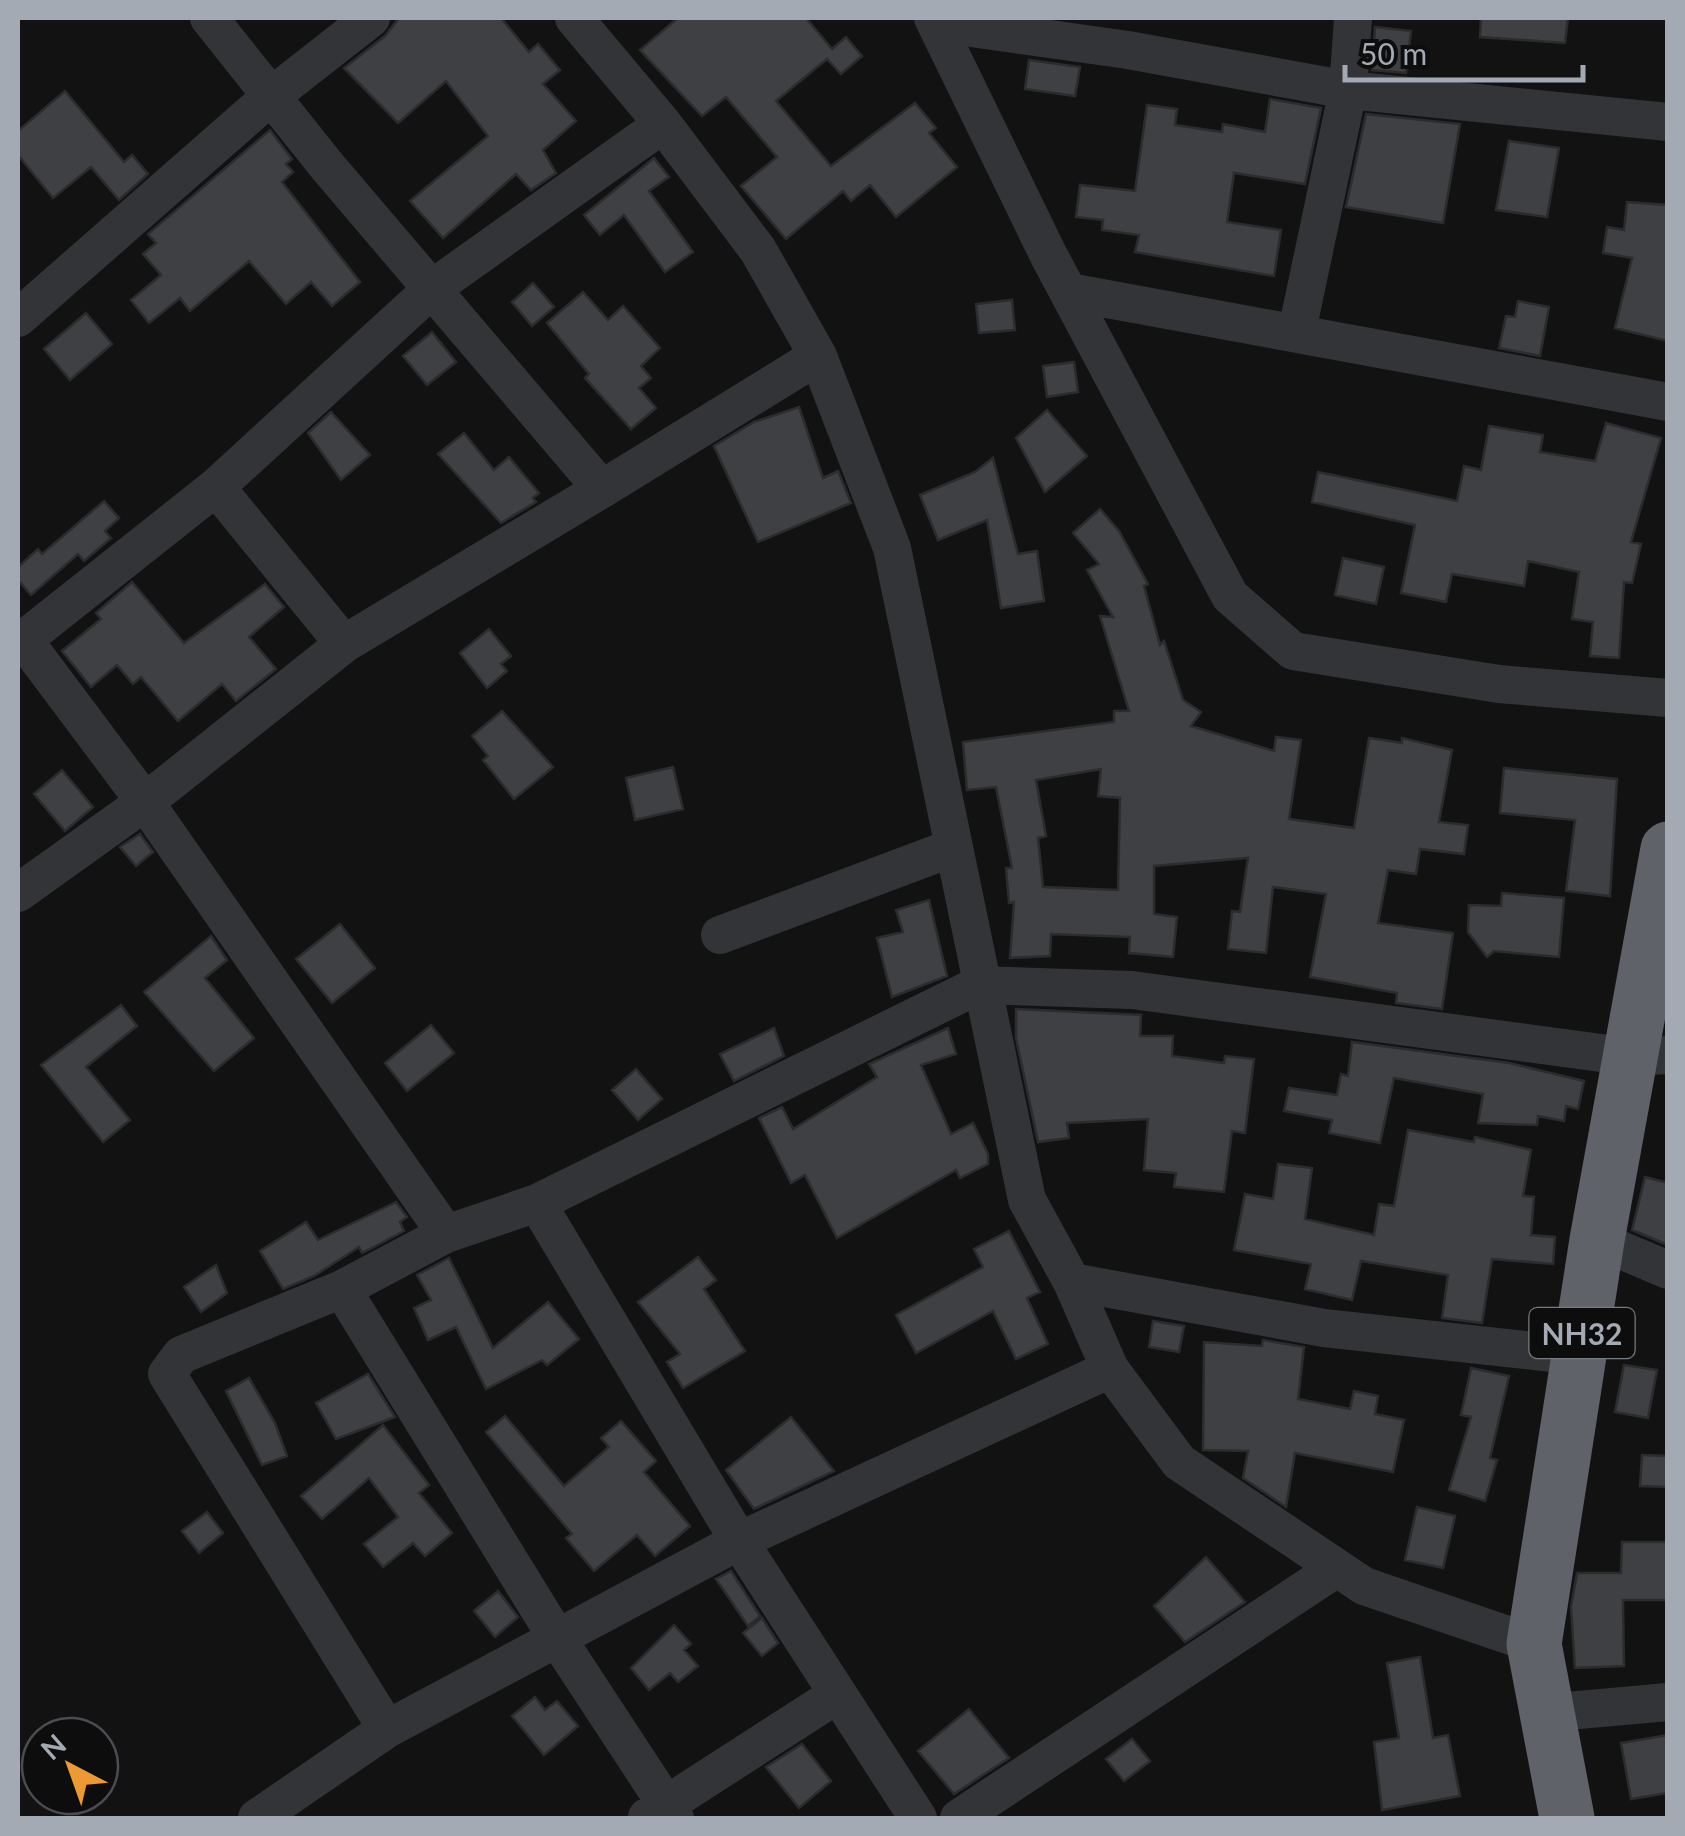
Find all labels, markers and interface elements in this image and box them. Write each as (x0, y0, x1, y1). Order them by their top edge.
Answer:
scale bar (1345, 20, 1582, 82)
text: 50 m (1360, 35, 1427, 71)
road number: NH32 (1530, 1308, 1634, 1358)
north arrow (20, 1716, 120, 1816)
text: N (34, 1726, 72, 1766)

